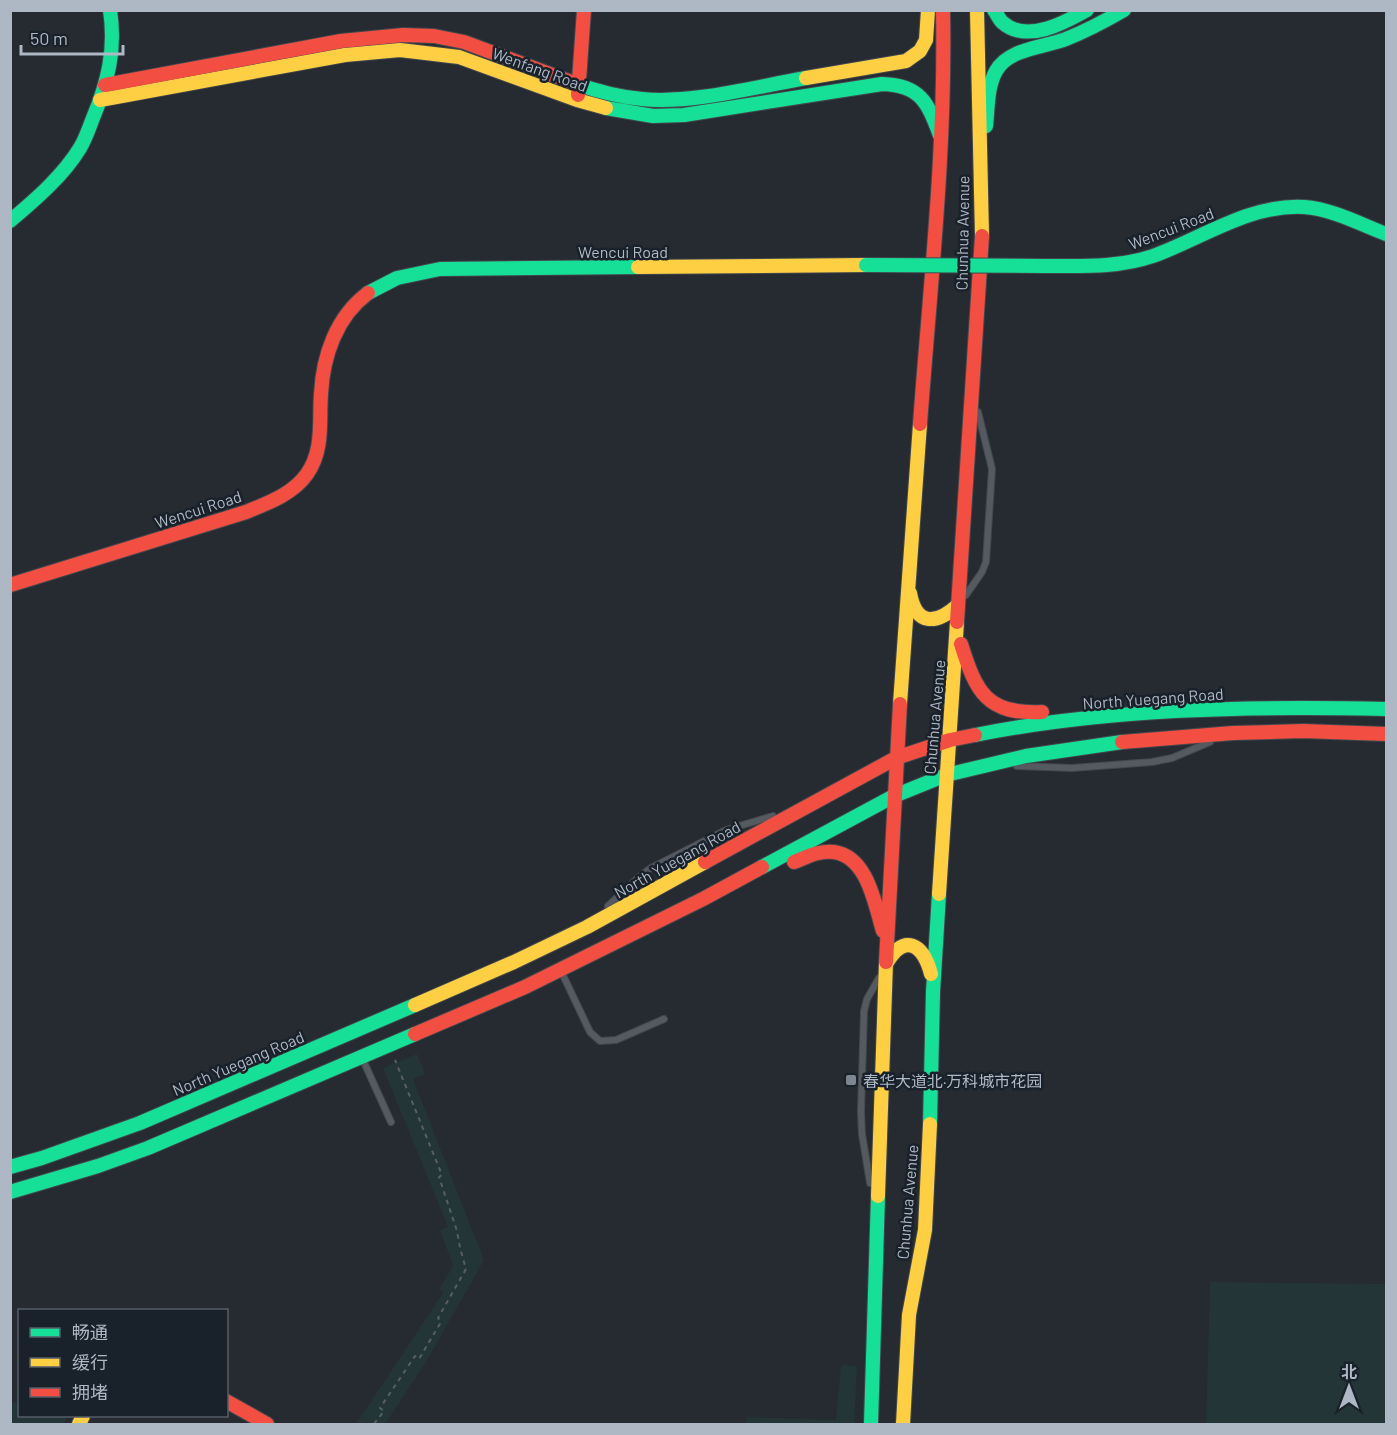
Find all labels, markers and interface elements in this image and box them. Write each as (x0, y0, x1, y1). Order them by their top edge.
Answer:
scale bar (21, 18, 123, 56)
text: 50 m (30, 27, 68, 49)
street label: Wenfang Road (490, 43, 590, 95)
street label: Chunhua Avenue (951, 175, 973, 291)
street label: Wencui Road (1126, 203, 1216, 253)
street label: Wencui Road (578, 242, 668, 261)
street label: Wencui Road (152, 486, 244, 532)
street label: Chunhua Avenue (920, 659, 948, 775)
street label: North Yuegang Road (1082, 684, 1224, 712)
street label: North Yuegang Road (611, 816, 743, 902)
street label: North Yuegang Road (169, 1027, 307, 1099)
place label: 春华大道北·万科城市花园 (863, 1071, 1042, 1090)
marker: 春华大道北·万科城市花园 (844, 1073, 858, 1087)
street label: Chunhua Avenue (893, 1144, 921, 1260)
legend (18, 1309, 228, 1417)
text: 畅通 (72, 1321, 108, 1343)
text: 缓行 (72, 1351, 108, 1373)
north arrow (1319, 1357, 1379, 1417)
text: 北 (1341, 1362, 1357, 1381)
text: 拥堵 (72, 1381, 108, 1403)

